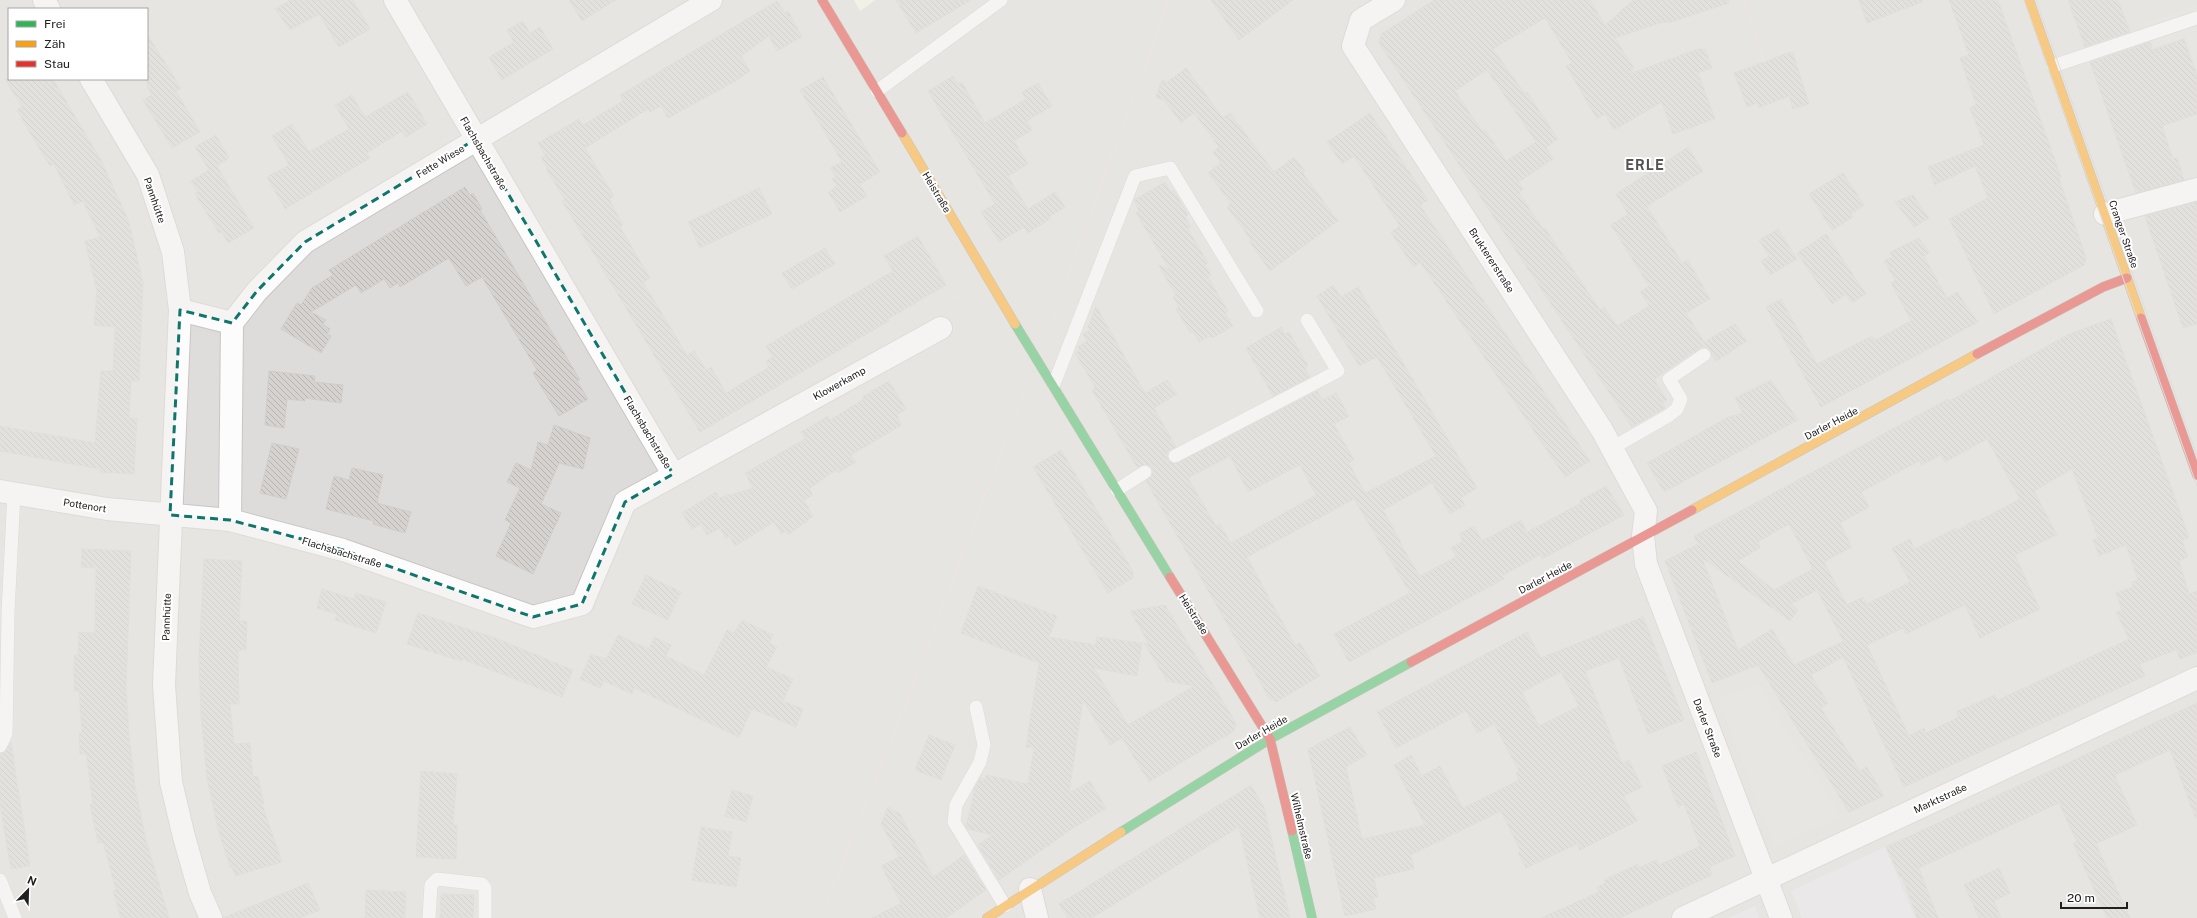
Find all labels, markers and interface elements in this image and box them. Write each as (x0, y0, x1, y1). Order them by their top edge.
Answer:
legend (8, 8, 148, 80)
text: Frei (44, 17, 66, 31)
text: Zäh (44, 37, 65, 51)
text: Stau (44, 57, 70, 71)
street label: Flachsbachstraße (458, 114, 510, 192)
street label: Fette Wiese (414, 142, 467, 180)
district label: ERLE (1625, 157, 1665, 173)
street label: Heistraße (920, 169, 954, 215)
street label: Pannhütte (142, 175, 169, 225)
street label: Cranger Straße (2107, 198, 2141, 270)
street label: Bruktererstraße (1467, 226, 1517, 295)
street label: Klowerkamp (811, 364, 867, 402)
street label: Flachsbachstraße (622, 393, 675, 471)
street label: Darler Heide (1802, 404, 1860, 442)
street label: Pottenort (63, 496, 108, 514)
street label: Flachsbachstraße (301, 534, 384, 570)
street label: Darler Heide (1516, 558, 1574, 596)
street label: Heistraße (1177, 592, 1211, 637)
street label: Pannhütte (159, 593, 173, 641)
street label: Darler Straße (1691, 697, 1725, 760)
street label: Darler Heide (1233, 712, 1290, 752)
street label: Marktstraße (1912, 780, 1969, 816)
street label: Wilhelmstraße (1289, 792, 1316, 861)
north arrow (8, 870, 48, 910)
text: N (26, 874, 38, 888)
scale bar (2061, 884, 2127, 910)
text: 20 m (2067, 891, 2095, 905)

